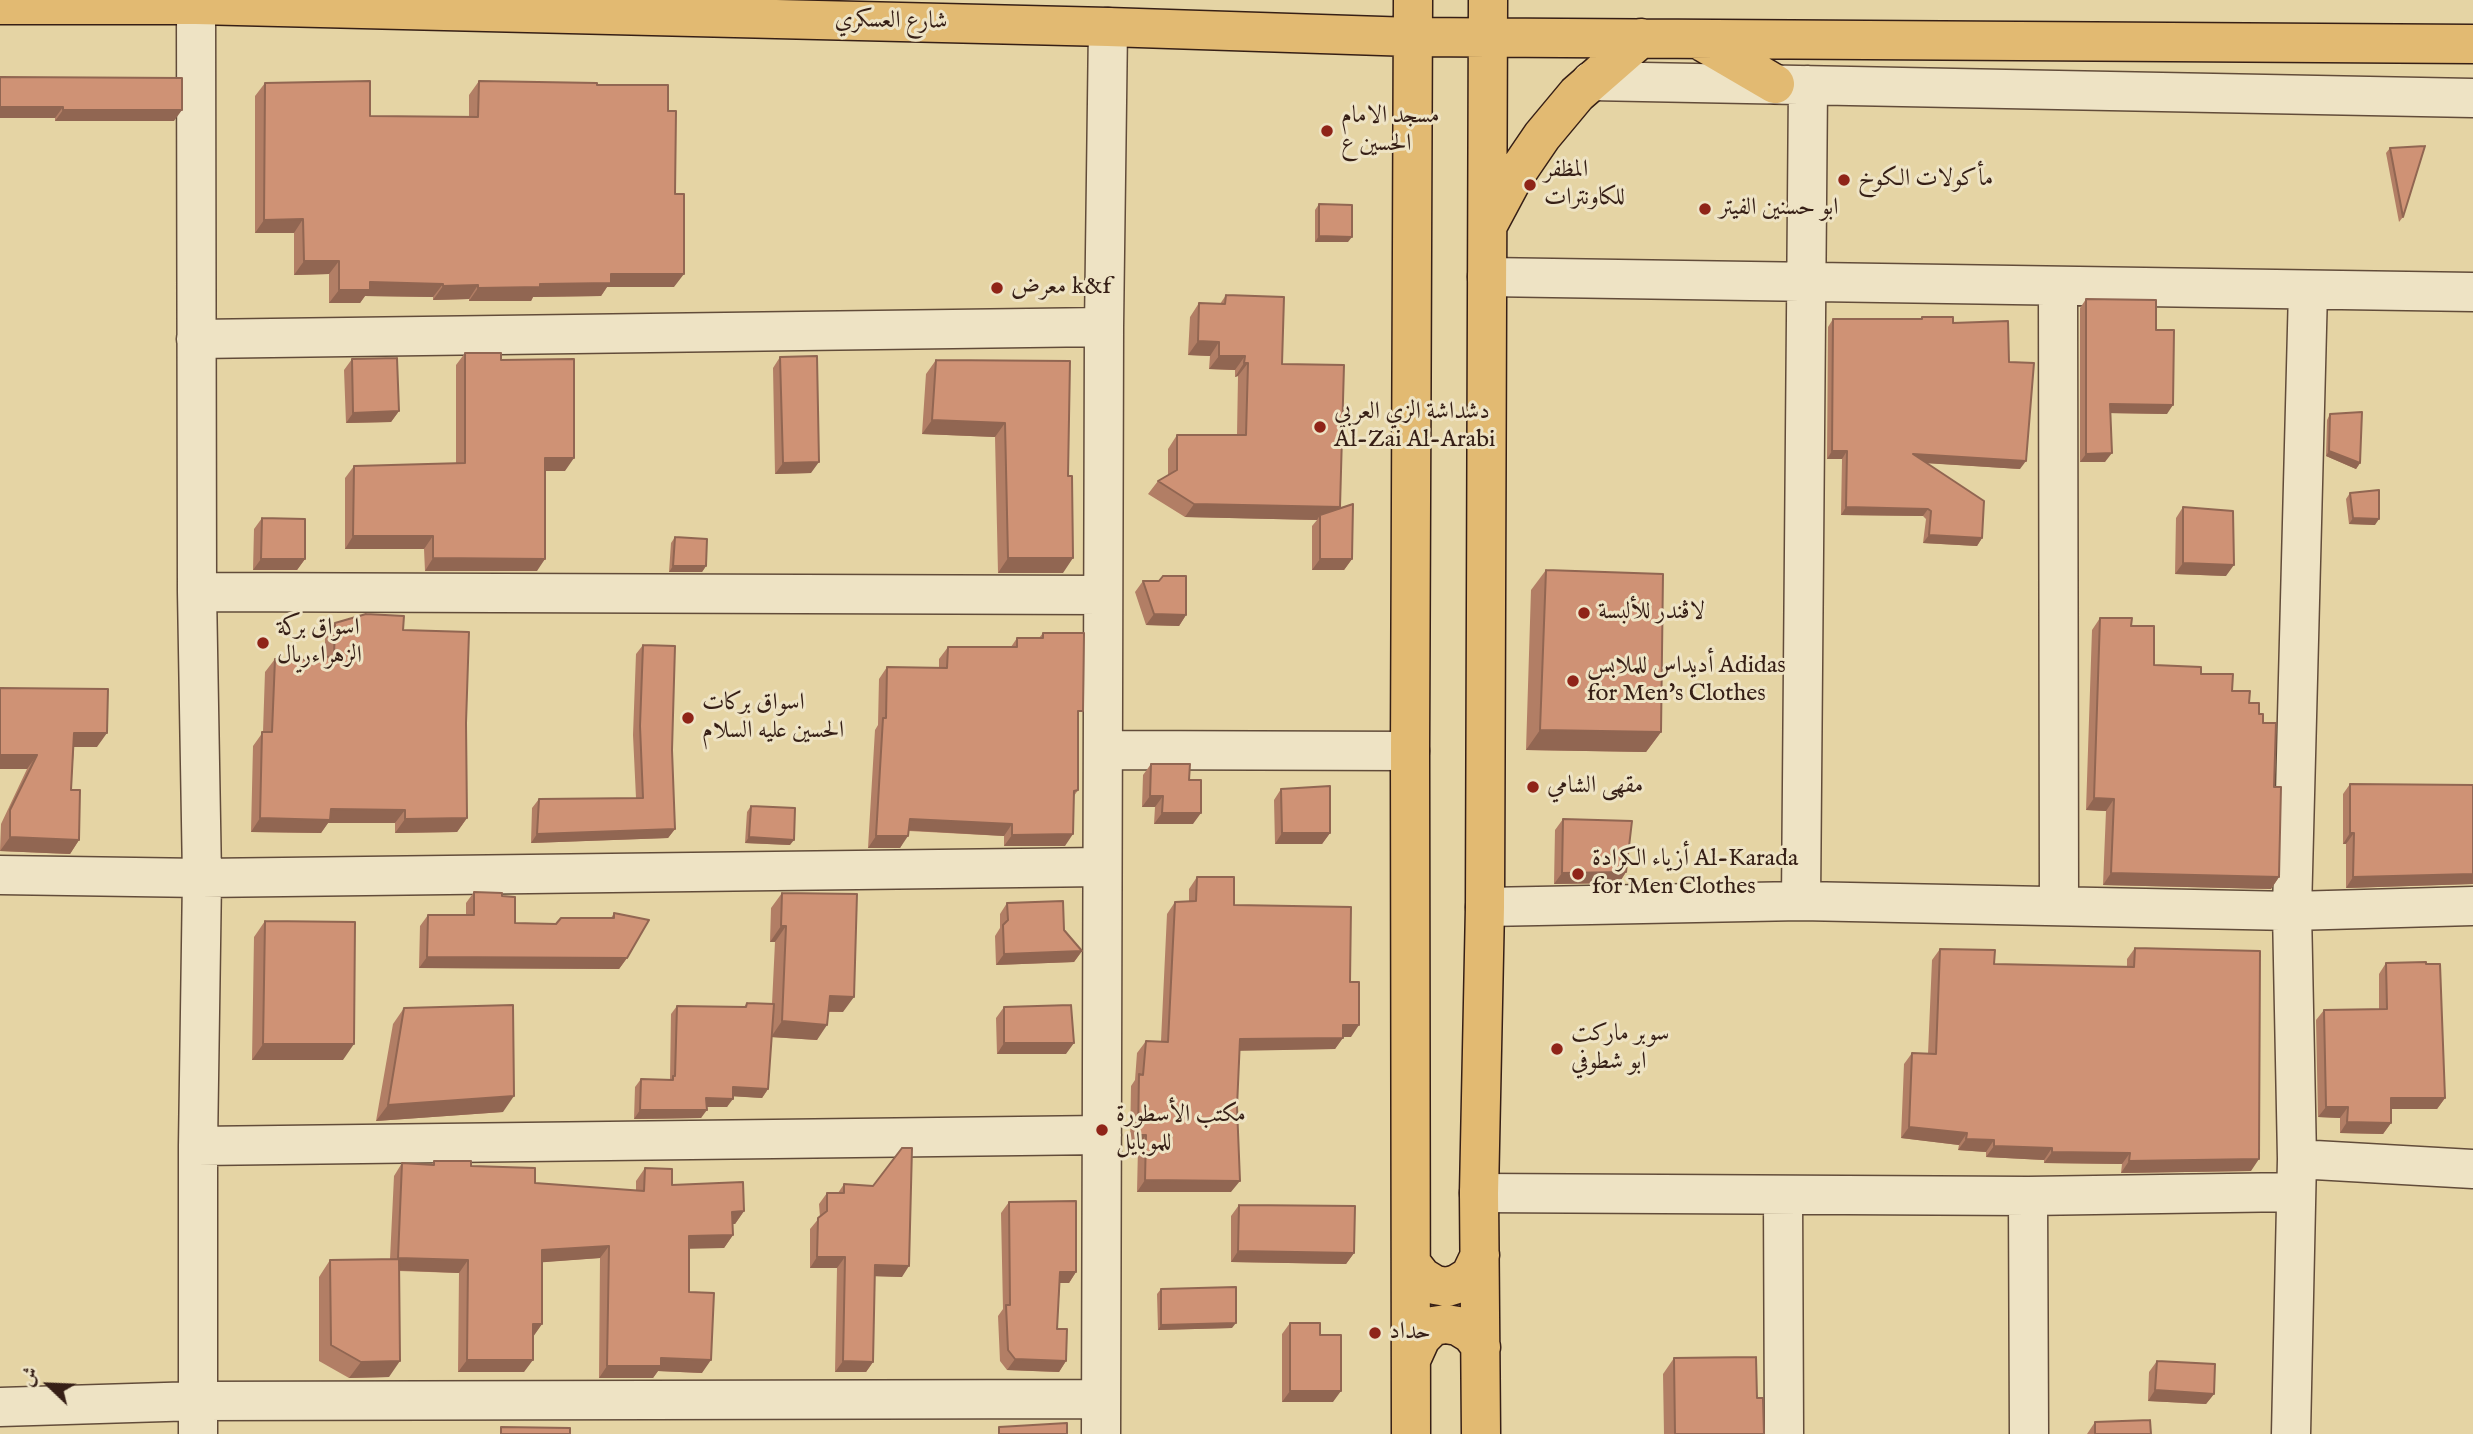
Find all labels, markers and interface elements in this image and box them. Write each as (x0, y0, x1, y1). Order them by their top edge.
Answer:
street label: شارع العسكري (834, 7, 948, 37)
place label: مسجد الامام الحسين ع (1341, 103, 1440, 159)
marker: مسجد الامام الحسين ع (1319, 123, 1335, 139)
place label: المظفر للكاونترات (1544, 157, 1625, 213)
place label: مأكولات الكوخ (1858, 166, 1993, 194)
marker: مأكولات الكوخ (1836, 172, 1852, 188)
marker: المظفر للكاونترات (1522, 177, 1538, 193)
place label: ابو حسنين الفيتر (1719, 195, 1838, 223)
marker: ابو حسنين الفيتر (1697, 201, 1713, 217)
place label: معرض k&f (1011, 274, 1111, 302)
marker: معرض k&f (989, 280, 1005, 296)
place label: دشداشة الزي العربي Al-Zai Al-Arabi (1334, 399, 1495, 455)
marker: دشداشة الزي العربي Al-Zai Al-Arabi (1312, 419, 1328, 435)
place label: لاڤندر للألبسة (1598, 599, 1705, 627)
marker: لاڤندر للألبسة (1576, 605, 1592, 621)
place label: اسواق بركة الزهراء﷼ (277, 615, 362, 671)
marker: اسواق بركة الزهراء﷼ (255, 635, 271, 651)
place label: أديداس للملابس Adidas for Men's Clothes (1587, 653, 1786, 709)
marker: أديداس للملابس Adidas for Men's Clothes (1565, 673, 1581, 689)
place label: اسواق بركات الحسين عليه السلام (702, 690, 844, 746)
marker: اسواق بركات الحسين عليه السلام (680, 710, 696, 726)
place label: مقهى الشامي (1547, 773, 1643, 801)
marker: مقهى الشامي (1525, 779, 1541, 795)
place label: أزياء الكرادة Al-Karada for Men Clothes (1592, 846, 1798, 902)
marker: أزياء الكرادة Al-Karada for Men Clothes (1570, 866, 1586, 882)
place label: سوبر ماركت ابو شطوفي (1571, 1021, 1669, 1077)
marker: سوبر ماركت ابو شطوفي (1549, 1041, 1565, 1057)
place label: مكتب الأسطورة للموبايل (1116, 1102, 1246, 1158)
marker: مكتب الأسطورة للموبايل (1094, 1122, 1110, 1138)
place label: حداد (1389, 1319, 1431, 1347)
marker: حداد (1367, 1325, 1383, 1341)
north arrow (14, 1350, 84, 1420)
text: ش (15, 1363, 44, 1390)

